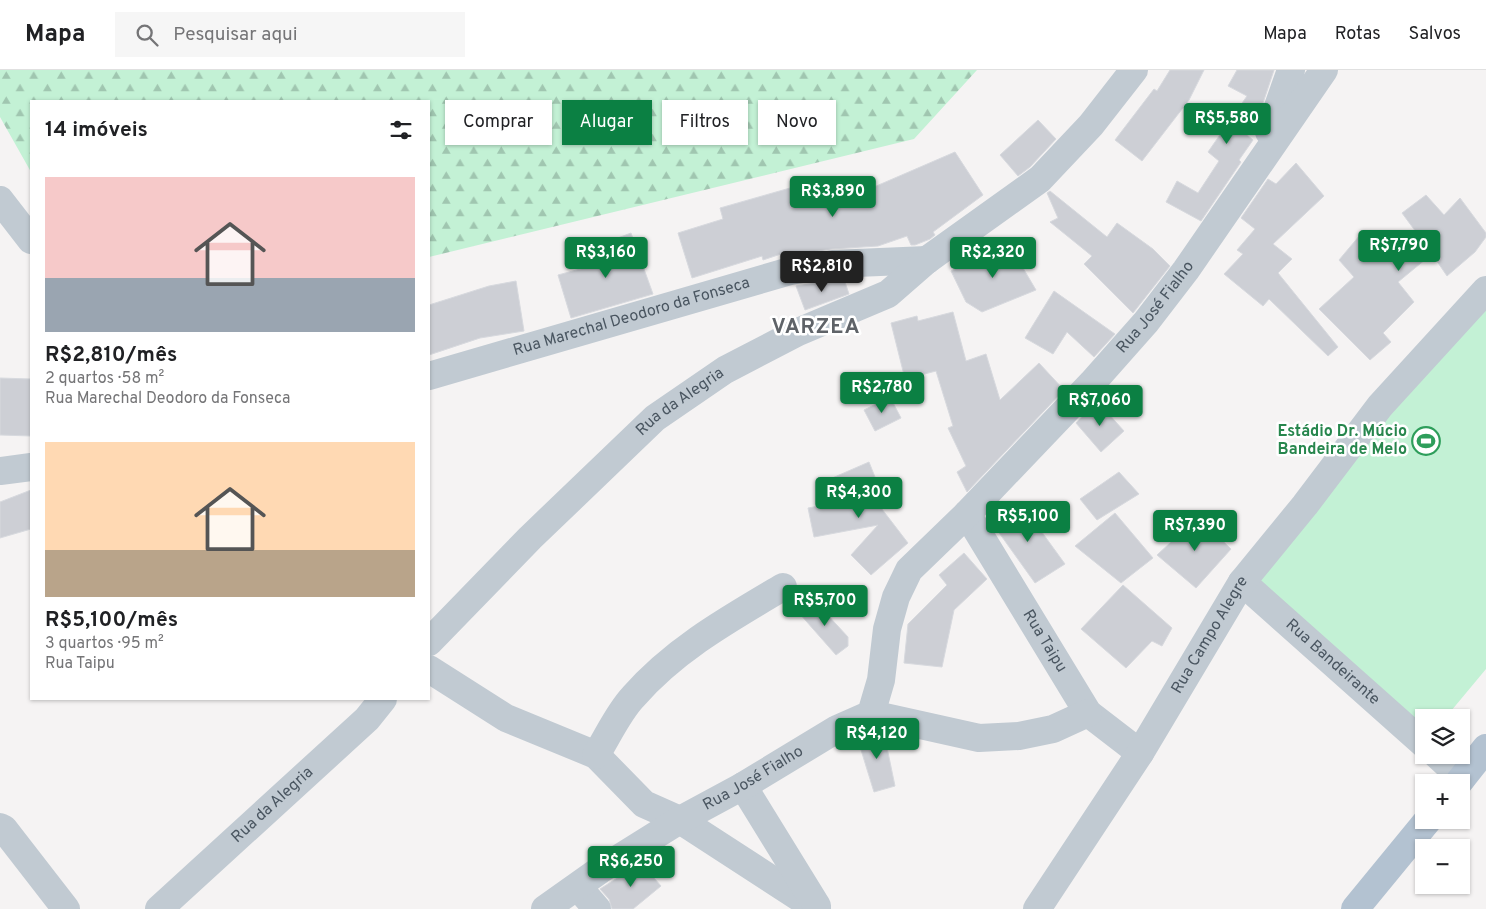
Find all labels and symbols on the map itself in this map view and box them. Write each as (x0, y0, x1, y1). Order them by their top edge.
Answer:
pin: R$5,580 (1181, 102, 1273, 145)
pin: R$3,890 (787, 176, 879, 218)
pin: R$7,790 (1353, 230, 1445, 272)
pin: R$3,160 (560, 236, 652, 279)
pin: R$2,320 (947, 236, 1039, 279)
pin: R$2,810 (776, 250, 868, 293)
street label: Rua José Fialho (1113, 257, 1199, 358)
street label: Rua Marechal Deodoro da Fonseca (511, 273, 752, 361)
district label: VARZEA (771, 314, 861, 341)
street label: Rua da Alegria (632, 364, 728, 441)
pin: R$2,780 (836, 372, 928, 414)
pin: R$7,060 (1054, 384, 1146, 427)
place label: Estádio Dr. Múcio Bandeira de Melo (1277, 422, 1407, 460)
sports icon: Estádio Dr. Múcio Bandeira de Melo (1411, 426, 1441, 456)
pin: R$4,300 (813, 476, 905, 519)
pin: R$5,100 (982, 500, 1074, 543)
pin: R$7,390 (1149, 510, 1241, 552)
street label: Rua Campo Alegre (1167, 572, 1253, 698)
pin: R$5,700 (779, 584, 871, 627)
street label: Rua Taipu (1018, 606, 1071, 676)
street label: Rua Bandeirante (1281, 615, 1384, 710)
pin: R$4,120 (831, 718, 923, 760)
street label: Rua José Fialho (700, 742, 807, 816)
street label: Rua da Alegria (228, 763, 318, 848)
pin: R$6,250 (585, 846, 677, 888)

